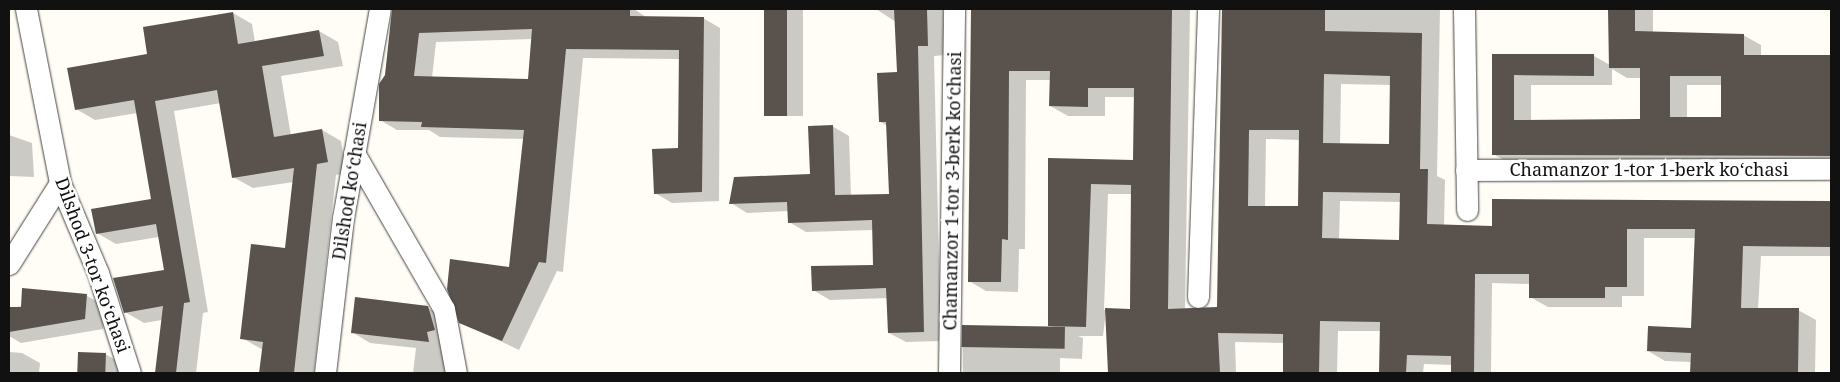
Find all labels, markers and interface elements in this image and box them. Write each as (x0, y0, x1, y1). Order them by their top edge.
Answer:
street label: Chamanzor 1-tor 3-berk koʻchasi (939, 51, 965, 331)
street label: Dilshod koʻchasi (327, 120, 371, 262)
street label: Chamanzor 1-tor 1-berk koʻchasi (1510, 158, 1788, 180)
street label: Dilshod 3-tor koʻchasi (51, 174, 135, 356)

